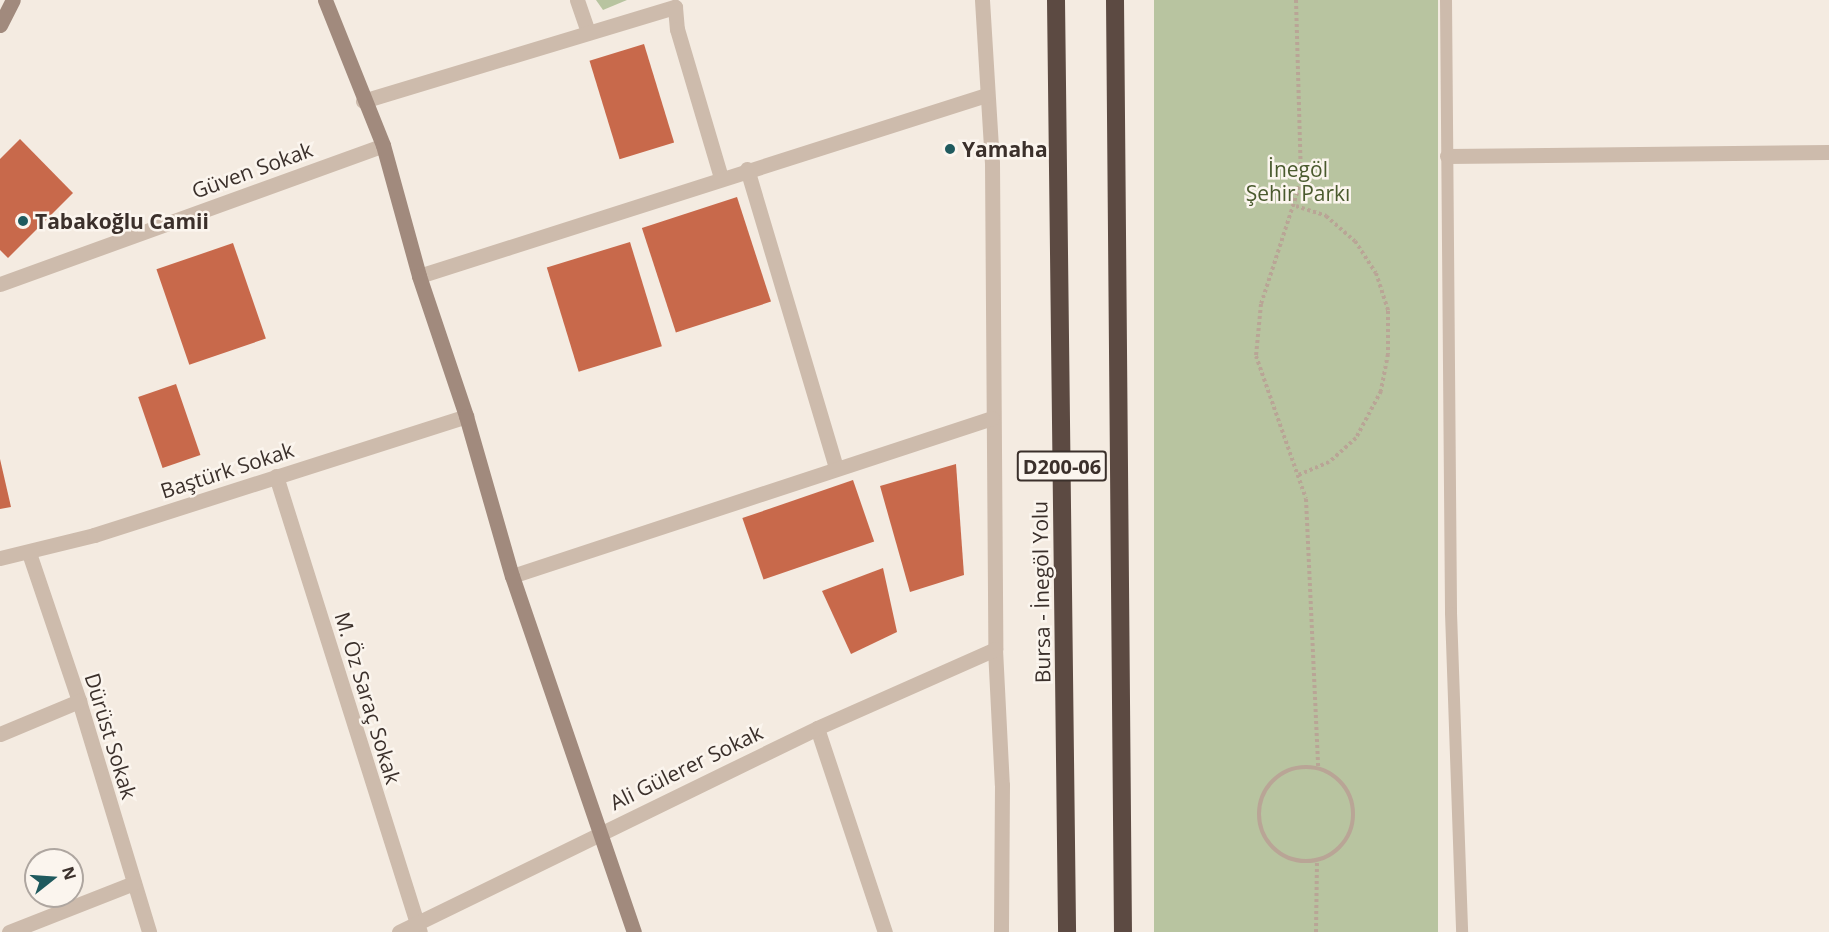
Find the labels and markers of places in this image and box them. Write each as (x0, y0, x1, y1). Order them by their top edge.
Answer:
place label: Yamaha (962, 136, 1048, 162)
marker: Yamaha (943, 142, 957, 156)
place label: Tabakoğlu Camii (35, 208, 209, 234)
marker: Tabakoğlu Camii (16, 214, 30, 228)

